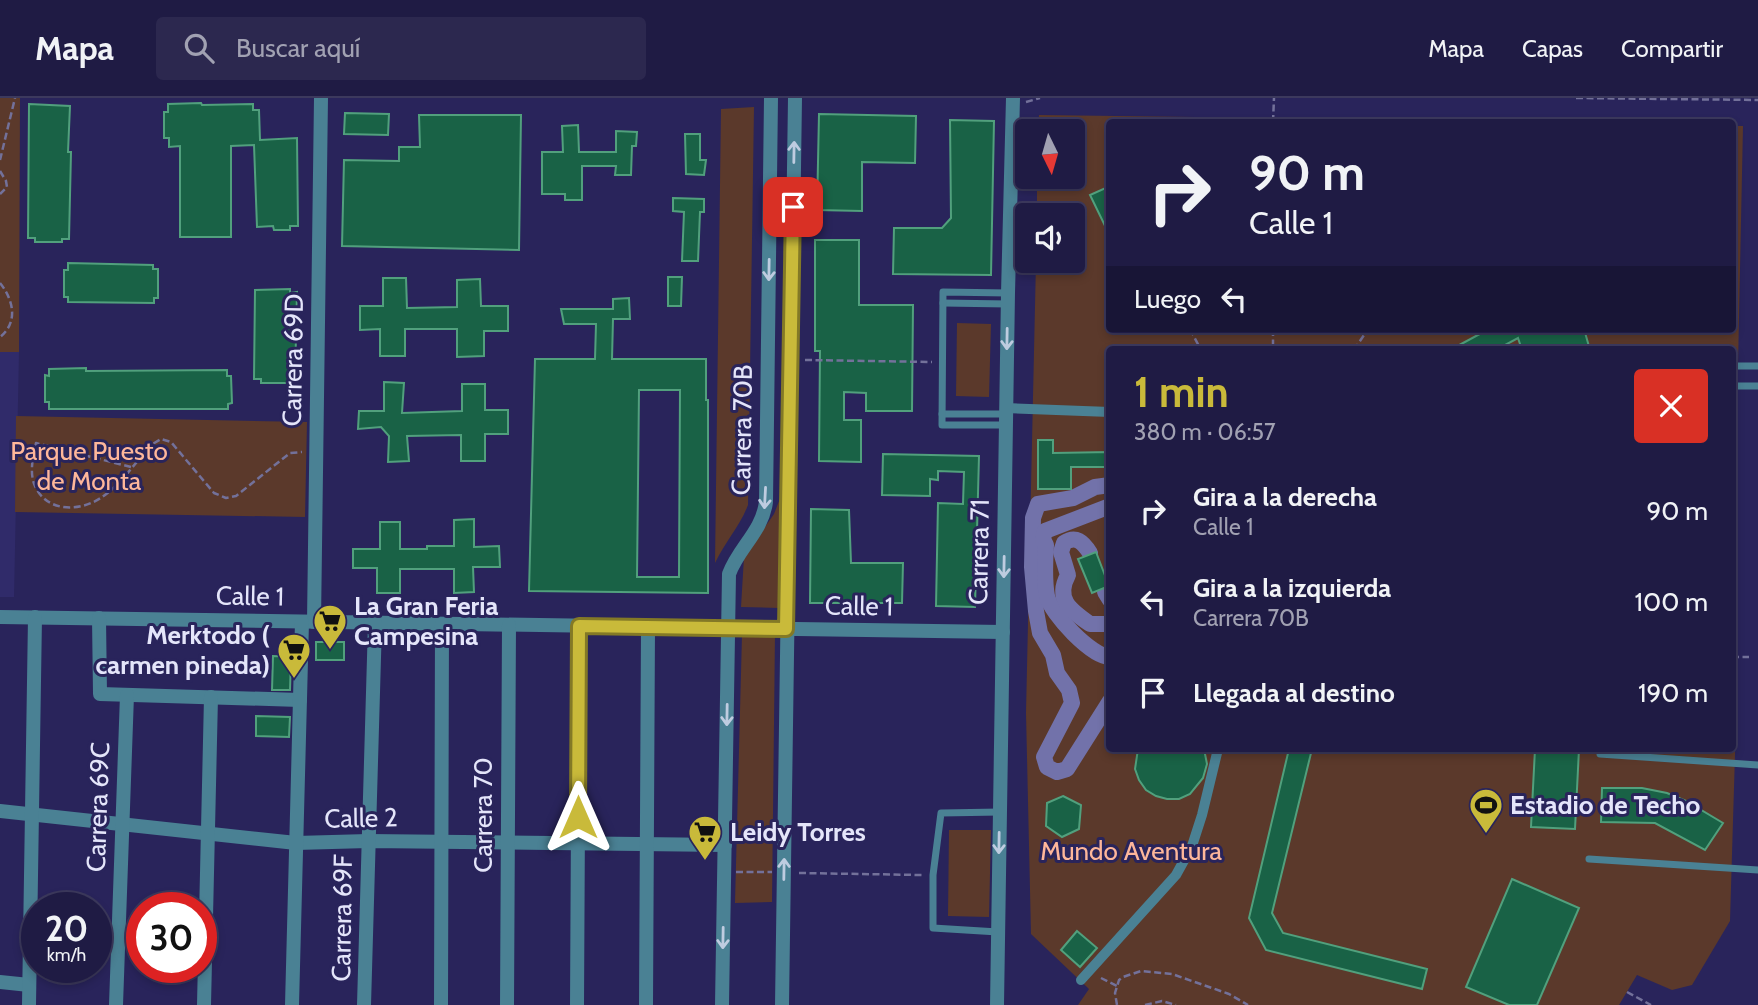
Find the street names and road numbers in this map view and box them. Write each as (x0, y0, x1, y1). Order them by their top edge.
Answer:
street label: Carrera 69D (276, 293, 310, 427)
street label: Carrera 70B (725, 364, 759, 496)
street label: Carrera 71 (962, 499, 996, 605)
street label: Calle 1 (216, 579, 284, 613)
street label: Calle 1 (825, 589, 893, 623)
street label: Carrera 69C (80, 742, 116, 872)
street label: Carrera 70 (467, 757, 499, 873)
street label: Calle 2 (324, 801, 398, 835)
street label: Carrera 69F (325, 854, 359, 982)

